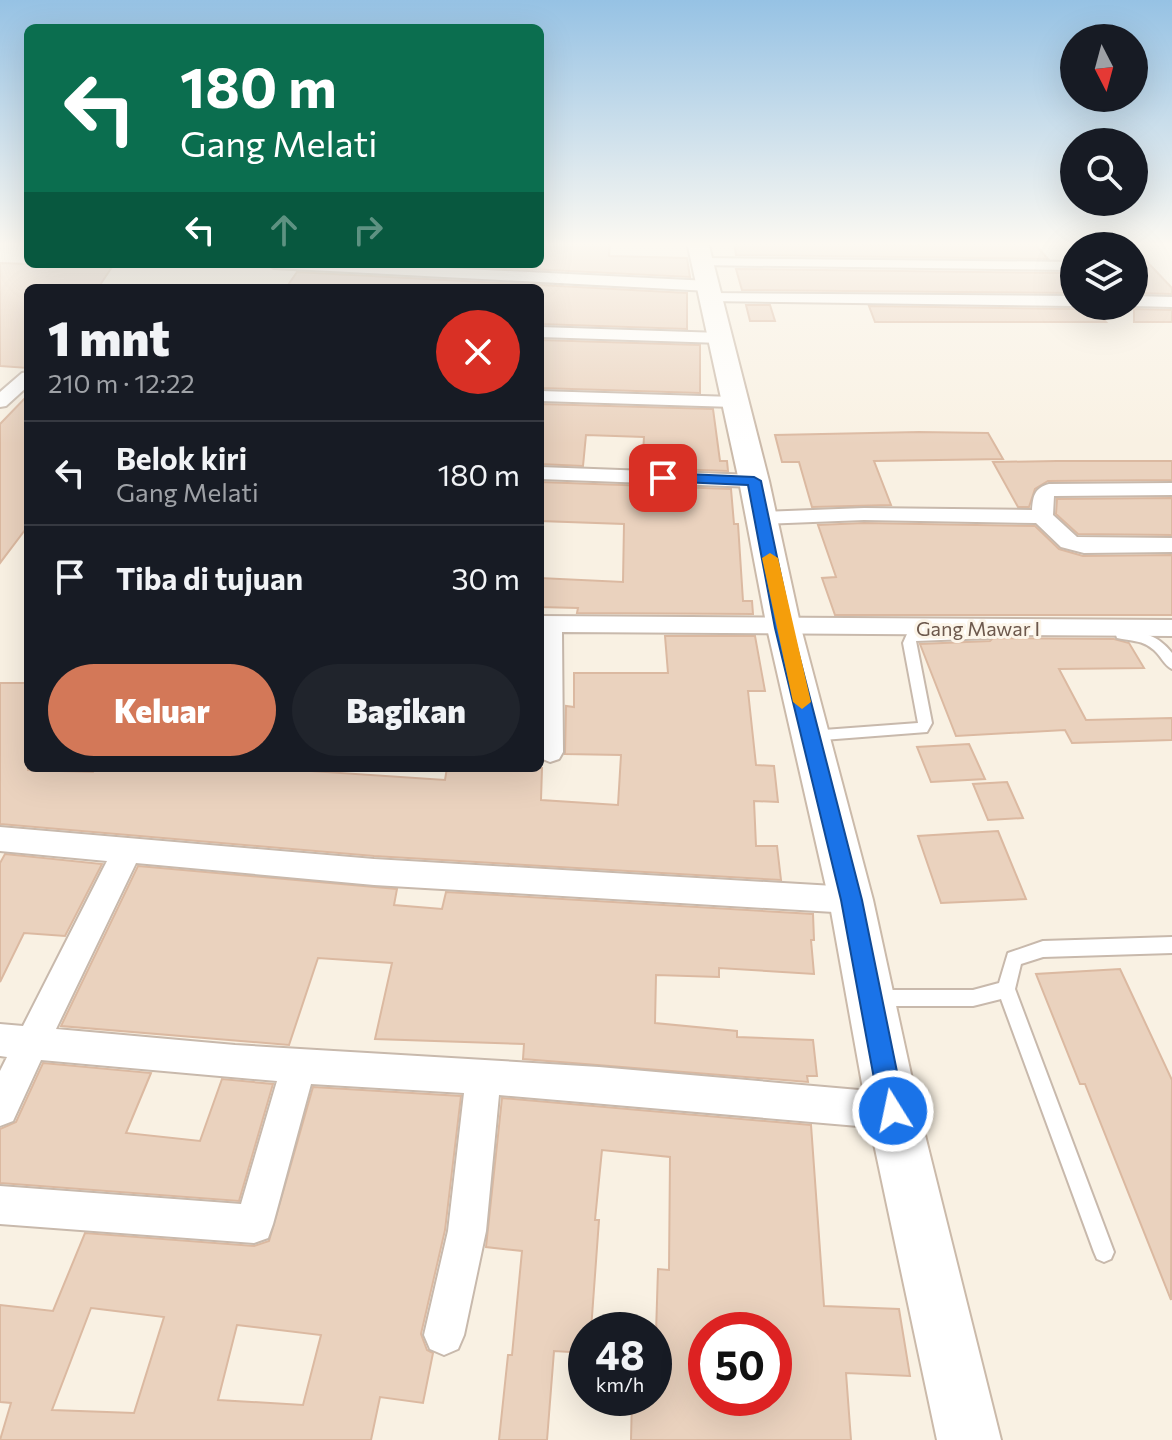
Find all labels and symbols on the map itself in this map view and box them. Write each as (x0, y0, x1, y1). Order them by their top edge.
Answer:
north arrow (1060, 24, 1148, 112)
pin (629, 444, 697, 512)
street label: Gang Mawar I (916, 616, 1040, 640)
position arrow (851, 1069, 935, 1153)
speed limit sign: 50 (688, 1312, 792, 1416)

